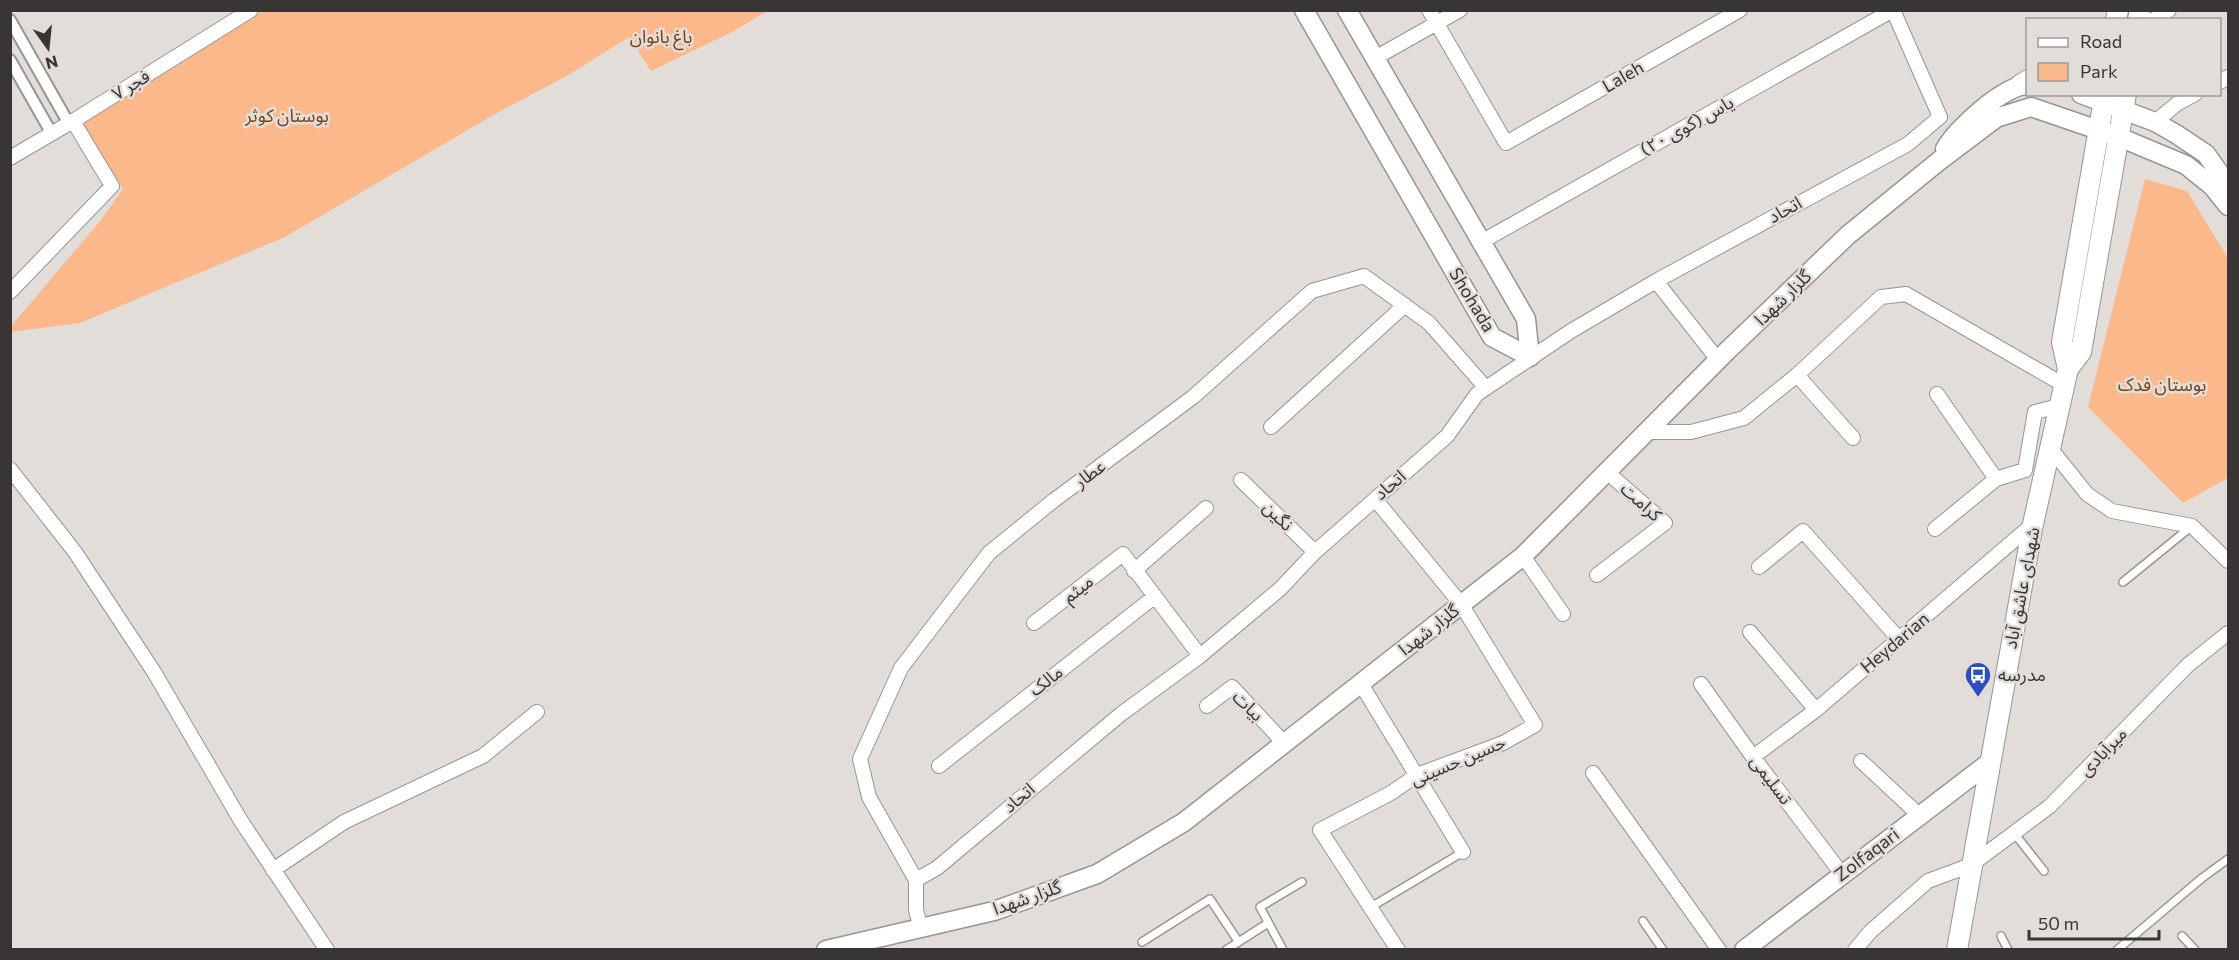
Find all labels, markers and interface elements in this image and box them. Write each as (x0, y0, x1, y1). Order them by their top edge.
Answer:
north arrow (18, 18, 78, 78)
legend (2026, 18, 2221, 96)
park label: باغ بانوان (630, 25, 692, 51)
text: Road (2080, 30, 2122, 52)
text: N (44, 52, 60, 74)
street label: Laleh (1598, 56, 1647, 97)
text: Park (2080, 60, 2118, 82)
street label: فجر ۷ (108, 64, 154, 105)
street label: یاس (کوی ۲۰) (1636, 90, 1738, 161)
park label: بوستان کوثر (244, 104, 329, 127)
street label: اتحاد (1764, 191, 1805, 227)
street label: Shohada (1445, 263, 1501, 336)
street label: گلزار شهدا (1749, 264, 1817, 331)
park label: بوستان فدک (2118, 373, 2206, 396)
street label: عطار (1069, 454, 1110, 493)
street label: اتحاد (1369, 464, 1410, 504)
street label: کرامت (1616, 477, 1667, 526)
street label: نگین (1258, 496, 1299, 536)
street label: شهدای عاشق آباد (1998, 525, 2045, 651)
street label: میثم (1058, 569, 1099, 609)
street label: گلزار شهدا (1394, 598, 1464, 661)
street label: Heydarian (1855, 607, 1933, 677)
street label: مالک (1024, 660, 1067, 700)
bus stop icon: مدرسه (1963, 660, 1993, 698)
place label: مدرسه (1998, 663, 2046, 686)
street label: بیات (1229, 685, 1269, 725)
street label: میرآبادی (2074, 722, 2132, 781)
street label: حسین حسینی (1407, 730, 1509, 791)
street label: تسلیمی (1745, 750, 1798, 809)
street label: اتحاد (998, 778, 1039, 817)
street label: Zolfaqari (1830, 823, 1903, 886)
street label: گلزار شهدا (990, 875, 1065, 920)
scale bar (2029, 903, 2160, 941)
text: 50 m (2038, 912, 2079, 934)

